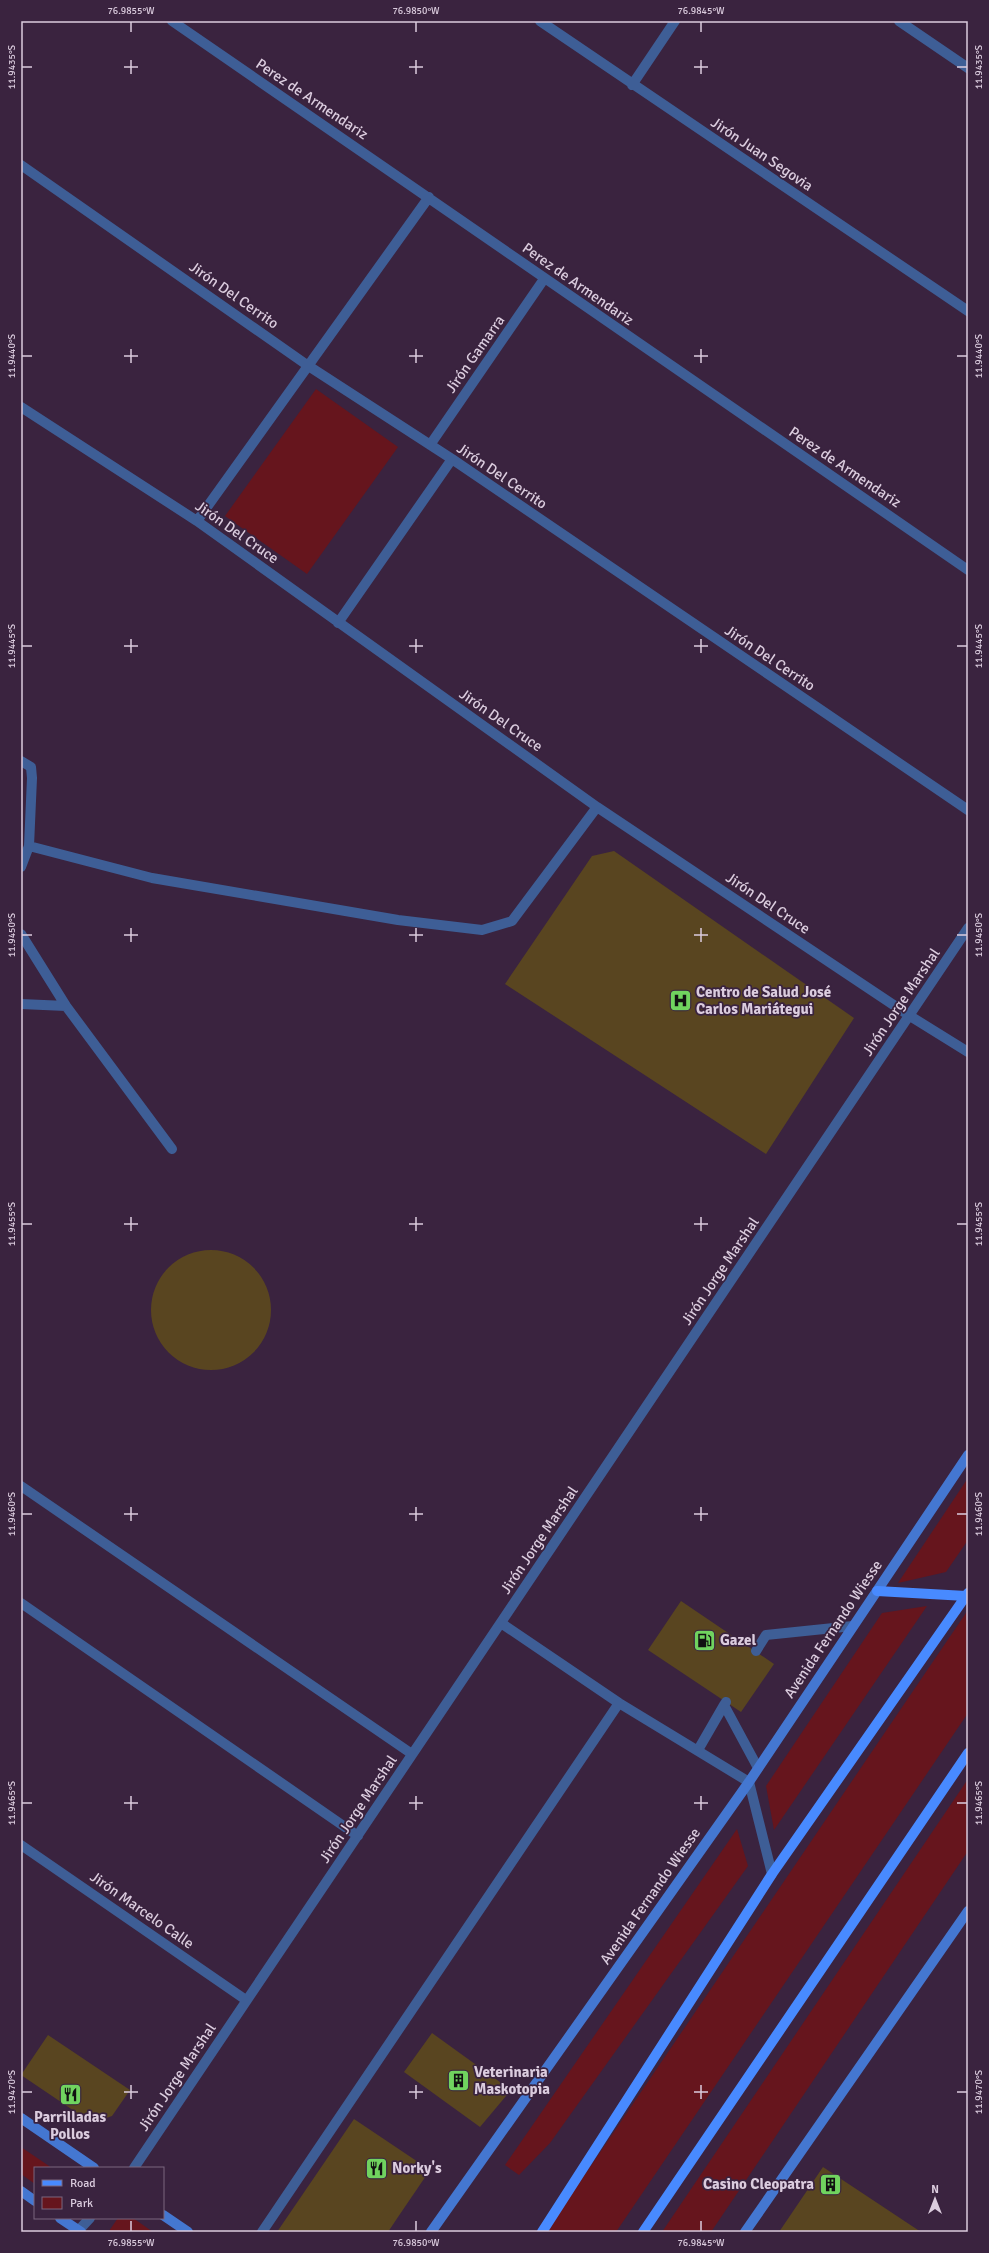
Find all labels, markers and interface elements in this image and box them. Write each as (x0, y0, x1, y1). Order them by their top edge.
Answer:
text: 76.9855°W (107, 5, 155, 17)
text: 76.9850°W (392, 5, 440, 17)
text: 76.9845°W (677, 5, 725, 17)
text: 11.9435°S (6, 44, 18, 89)
text: 11.9435°S (973, 44, 985, 89)
street label: Perez de Armendariz (252, 55, 372, 143)
street label: Jirón Juan Segovia (708, 113, 816, 195)
street label: Perez de Armendariz (519, 239, 637, 329)
street label: Jirón Del Cerrito (186, 258, 282, 333)
street label: Jirón Gamarra (442, 312, 508, 396)
text: 11.9440°S (6, 333, 18, 378)
text: 11.9440°S (973, 333, 985, 378)
street label: Perez de Armendariz (785, 423, 905, 511)
street label: Jirón Del Cerrito (453, 439, 551, 513)
street label: Jirón Del Cruce (192, 497, 282, 567)
street label: Jirón Del Cerrito (721, 621, 819, 695)
text: 11.9445°S (6, 623, 18, 668)
text: 11.9445°S (973, 623, 985, 668)
street label: Jirón Del Cruce (456, 685, 546, 755)
street label: Jirón Del Cruce (723, 868, 813, 938)
text: 11.9450°S (6, 912, 18, 957)
text: 11.9450°S (973, 912, 985, 957)
street label: Jirón Jorge Marshal (858, 945, 944, 1059)
place label: Centro de Salud José Carlos Mariátegui (696, 983, 831, 1018)
hospital icon: Centro de Salud José Carlos Mariátegui (667, 988, 693, 1014)
text: 11.9455°S (6, 1201, 18, 1246)
text: 11.9455°S (973, 1201, 985, 1246)
street label: Jirón Jorge Marshal (677, 1214, 763, 1328)
street label: Jirón Jorge Marshal (496, 1483, 582, 1597)
text: 11.9460°S (6, 1491, 18, 1536)
text: 11.9460°S (973, 1491, 985, 1536)
street label: Avenida Fernando Wiesse (780, 1557, 886, 1701)
fuel station icon: Gazel (692, 1627, 718, 1653)
place label: Gazel (720, 1631, 757, 1649)
street label: Jirón Jorge Marshal (315, 1752, 401, 1866)
text: 11.9465°S (6, 1780, 18, 1825)
text: 11.9465°S (973, 1780, 985, 1825)
street label: Avenida Fernando Wiesse (596, 1824, 704, 1968)
street label: Jirón Marcelo Calle (87, 1867, 197, 1953)
street label: Jirón Jorge Marshal (134, 2020, 220, 2134)
place label: Veterinaria Maskotopia (474, 2063, 550, 2098)
building icon: Veterinaria Maskotopia (445, 2068, 471, 2094)
text: 11.9470°S (6, 2069, 18, 2114)
text: 11.9470°S (973, 2069, 985, 2114)
restaurant icon: Parrilladas Pollos (57, 2081, 83, 2107)
place label: Parrilladas Pollos (34, 2108, 106, 2143)
restaurant icon: Norky's (363, 2155, 389, 2181)
place label: Norky's (392, 2159, 442, 2177)
legend (34, 2167, 164, 2219)
building icon: Casino Cleopatra (817, 2171, 843, 2197)
place label: Casino Cleopatra (703, 2175, 814, 2193)
text: Road (70, 2176, 96, 2191)
north arrow (915, 2179, 955, 2219)
text: N (931, 2183, 939, 2196)
text: Park (70, 2196, 93, 2211)
text: 76.9855°W (107, 2237, 155, 2249)
text: 76.9850°W (392, 2237, 440, 2249)
text: 76.9845°W (677, 2237, 725, 2249)

